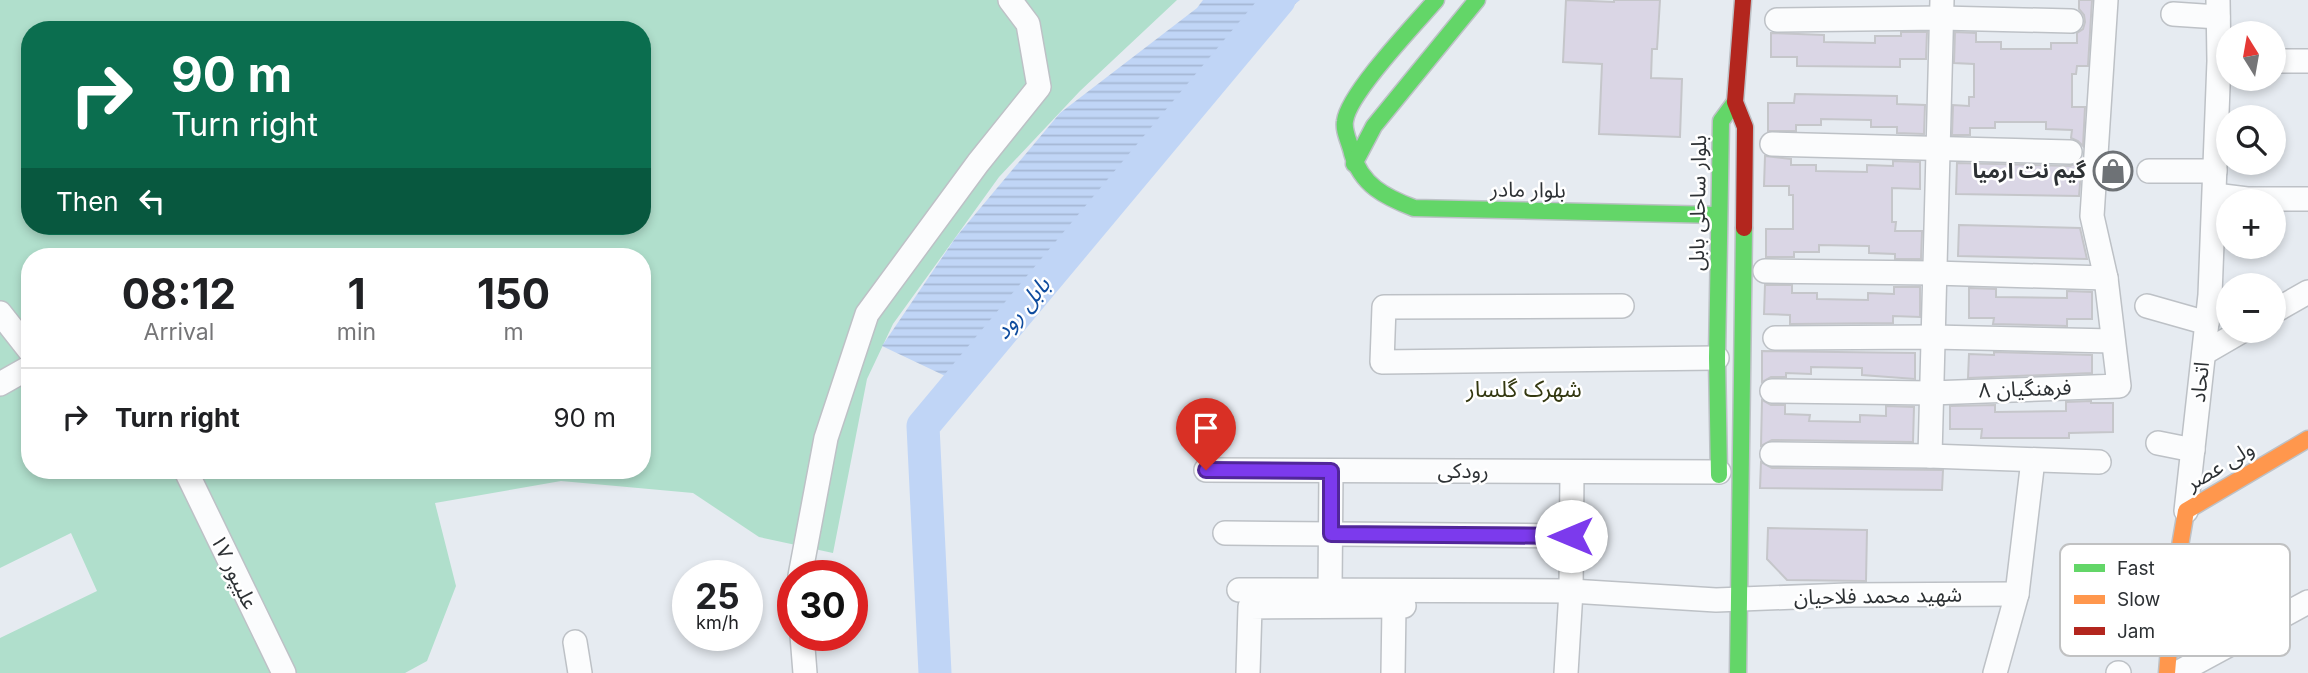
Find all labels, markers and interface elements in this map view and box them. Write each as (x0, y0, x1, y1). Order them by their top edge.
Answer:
north arrow (2216, 21, 2286, 91)
map controls (2216, 21, 2286, 343)
text: 90 m (171, 45, 292, 104)
icon: right (56, 49, 147, 140)
text: Turn right (171, 105, 318, 144)
button: search (2216, 105, 2286, 175)
street label: بلوار ساحلی بابل (1684, 135, 1711, 271)
shop icon: گیم نت ارمیا (2092, 150, 2134, 192)
place label: گیم نت ارمیا (1972, 158, 2086, 186)
street label: بلوار مادر (1489, 176, 1566, 203)
icon: left (133, 182, 171, 220)
text: Then (56, 186, 119, 217)
button: + (2216, 189, 2286, 259)
text: 08:12 (122, 268, 236, 319)
text: 1 (347, 268, 366, 319)
text: 150 (477, 268, 550, 319)
water label: بابل رود (988, 271, 1056, 345)
button: − (2216, 273, 2286, 343)
text: Arrival (144, 318, 214, 346)
text: min (337, 318, 376, 346)
text: m (503, 318, 524, 346)
street label: اتحاد (2185, 360, 2214, 404)
street label: فرهنگیان ۸ (1978, 374, 2072, 403)
district label: شهرک گلسار (1465, 375, 1582, 403)
icon: right (56, 398, 94, 436)
pin (1176, 398, 1236, 470)
text: Turn right (115, 402, 240, 433)
text: 90 m (553, 402, 616, 433)
icon: arrive (1187, 409, 1225, 447)
street label: ولی عصر (2180, 436, 2258, 496)
street label: رودکی (1437, 458, 1489, 483)
position arrow (1534, 499, 1608, 573)
street label: علیپور ۱۷ (205, 530, 263, 614)
legend (2060, 544, 2290, 656)
text: Fast (2117, 557, 2155, 580)
speed limit sign: 30 (777, 560, 868, 651)
text: 25 (695, 575, 740, 617)
street label: شهید محمد فلاحیان (1794, 582, 1962, 609)
text: Slow (2117, 588, 2160, 611)
text: km/h (696, 612, 739, 633)
text: Jam (2117, 620, 2155, 643)

